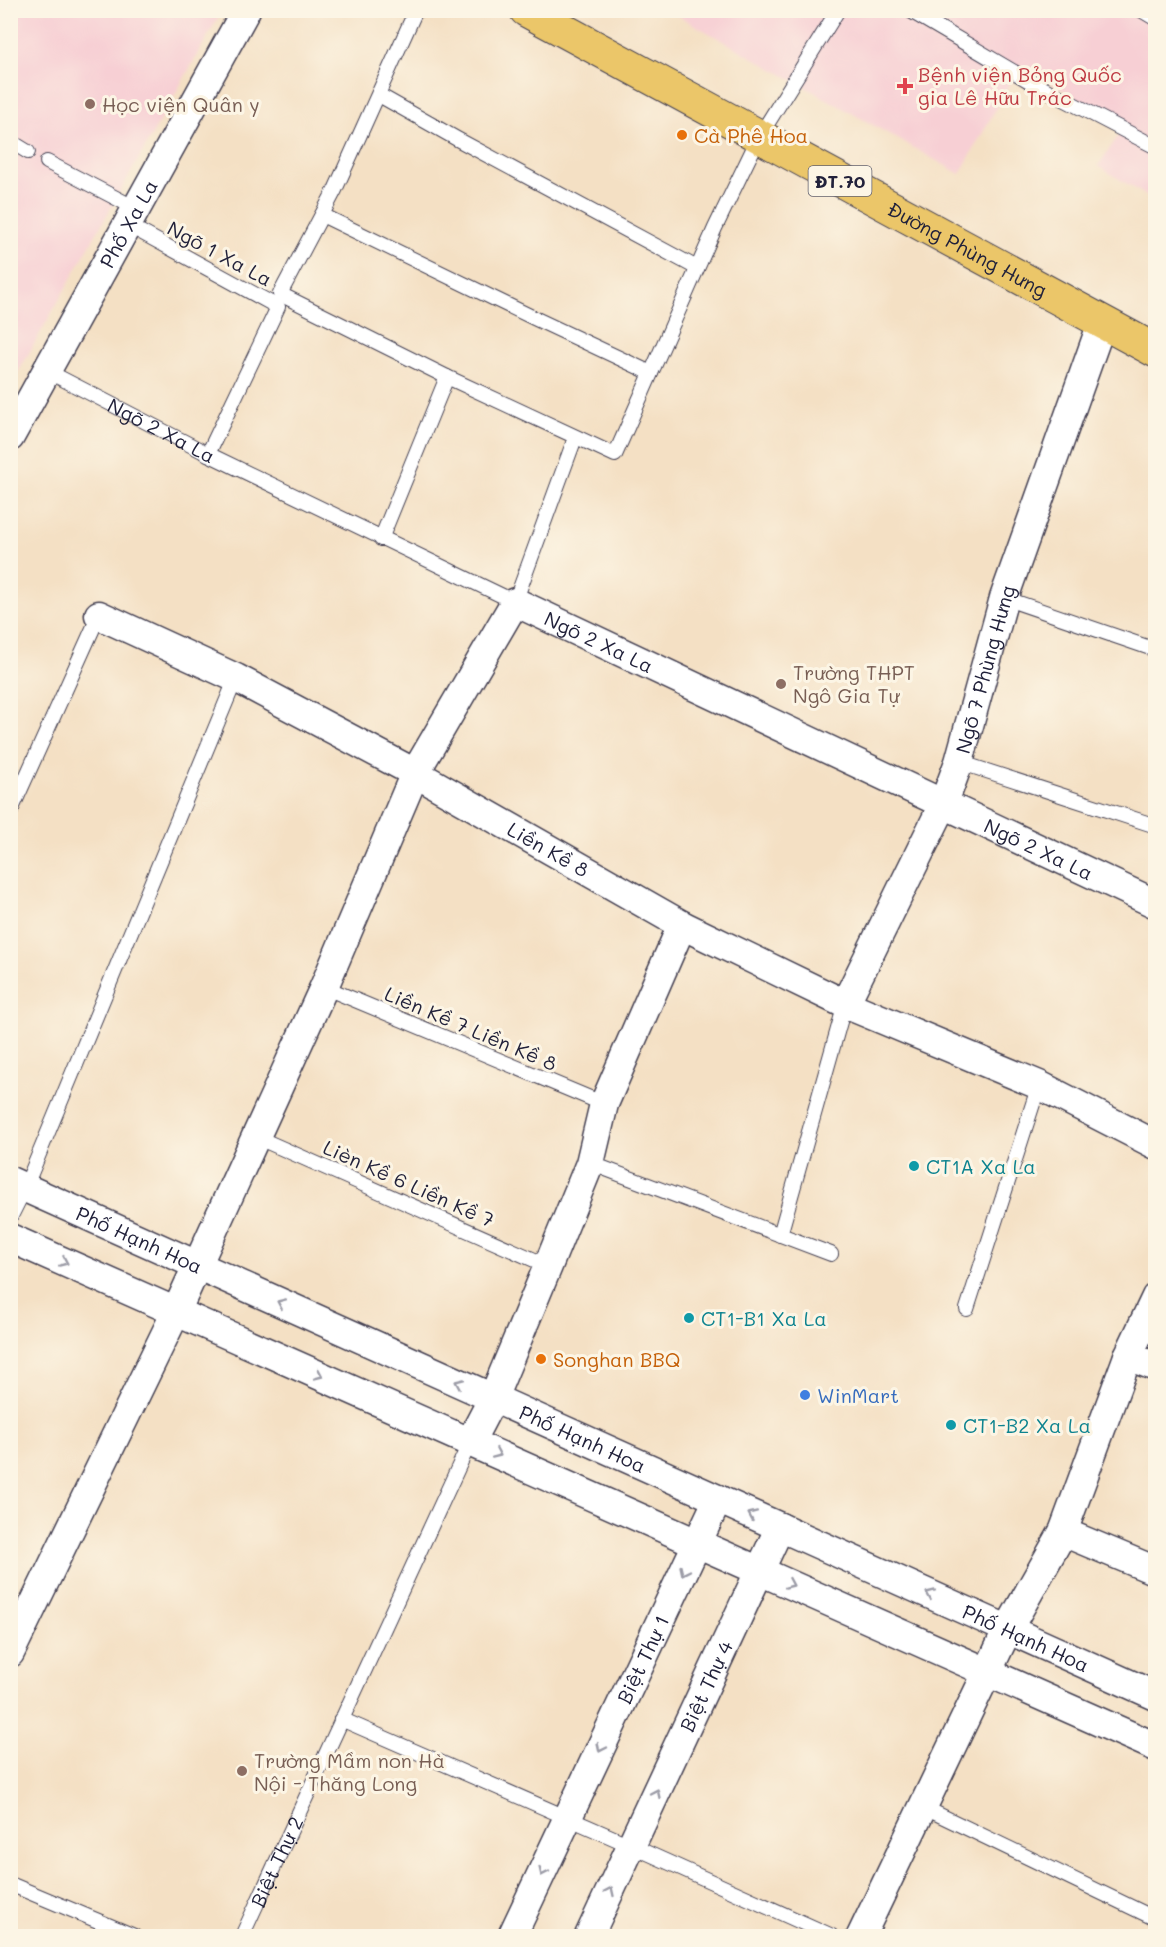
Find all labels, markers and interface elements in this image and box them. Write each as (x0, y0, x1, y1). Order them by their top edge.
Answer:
place label: Bệnh viện Bỏng Quốc gia Lê Hữu Trác (918, 61, 1122, 110)
marker: Bệnh viện Bỏng Quốc gia Lê Hữu Trác (896, 77, 914, 95)
place label: Học viện Quân y (102, 91, 260, 117)
marker: Học viện Quân y (83, 97, 97, 111)
place label: Cà Phê Hoa (694, 122, 808, 148)
marker: Cà Phê Hoa (675, 128, 689, 142)
road number: ĐT.70 (808, 166, 872, 196)
street label: Phố Xa La (93, 175, 163, 272)
street label: Đường Phùng Hưng (883, 195, 1052, 303)
street label: Ngõ 1 Xa La (163, 215, 277, 291)
street label: Ngõ 2 Xa La (104, 392, 220, 469)
street label: Ngõ 7 Phùng Hưng (949, 581, 1021, 756)
street label: Ngõ 2 Xa La (540, 605, 658, 678)
place label: Trường THPT Ngô Gia Tự (793, 659, 915, 708)
marker: Trường THPT Ngô Gia Tự (774, 677, 788, 691)
street label: Ngõ 2 Xa La (980, 812, 1097, 886)
street label: Liền Kề 8 (503, 816, 594, 882)
street label: Liền Kề 7 Liền Kề 8 (381, 980, 561, 1076)
street label: Lièn Kề 6 Liền Kề 7 (319, 1134, 499, 1232)
place label: CT1A Xa La (926, 1153, 1036, 1179)
marker: CT1A Xa La (907, 1159, 921, 1173)
street label: Phố Hạnh Hoa (72, 1199, 207, 1279)
one-way arrow (58, 1254, 69, 1266)
one-way arrow (277, 1298, 288, 1310)
place label: CT1-B1 Xa La (701, 1305, 827, 1331)
marker: CT1-B1 Xa La (682, 1311, 696, 1325)
place label: Songhan BBQ (553, 1346, 680, 1372)
marker: Songhan BBQ (534, 1352, 548, 1366)
one-way arrow (313, 1368, 324, 1380)
one-way arrow (455, 1378, 466, 1390)
place label: WinMart (817, 1382, 899, 1408)
marker: WinMart (798, 1388, 812, 1402)
street label: Phố Hạnh Hoa (515, 1399, 650, 1478)
place label: CT1-B2 Xa La (963, 1412, 1091, 1438)
marker: CT1-B2 Xa La (944, 1418, 958, 1432)
one-way arrow (491, 1447, 502, 1459)
one-way arrow (747, 1510, 758, 1522)
one-way arrow (679, 1565, 691, 1576)
one-way arrow (784, 1577, 795, 1589)
one-way arrow (925, 1590, 936, 1602)
street label: Phố Hạnh Hoa (959, 1598, 1093, 1677)
street label: Biệt Thự 1 (610, 1611, 674, 1708)
street label: Biệt Thự 4 (673, 1636, 738, 1736)
one-way arrow (596, 1741, 608, 1752)
place label: Trường Mầm non Hà Nội - Thăng Long (254, 1747, 445, 1796)
marker: Trường Mầm non Hà Nội - Thăng Long (235, 1764, 249, 1778)
one-way arrow (649, 1788, 661, 1799)
street label: Biệt Thự 2 (244, 1812, 309, 1911)
one-way arrow (538, 1865, 550, 1876)
one-way arrow (603, 1887, 615, 1898)

